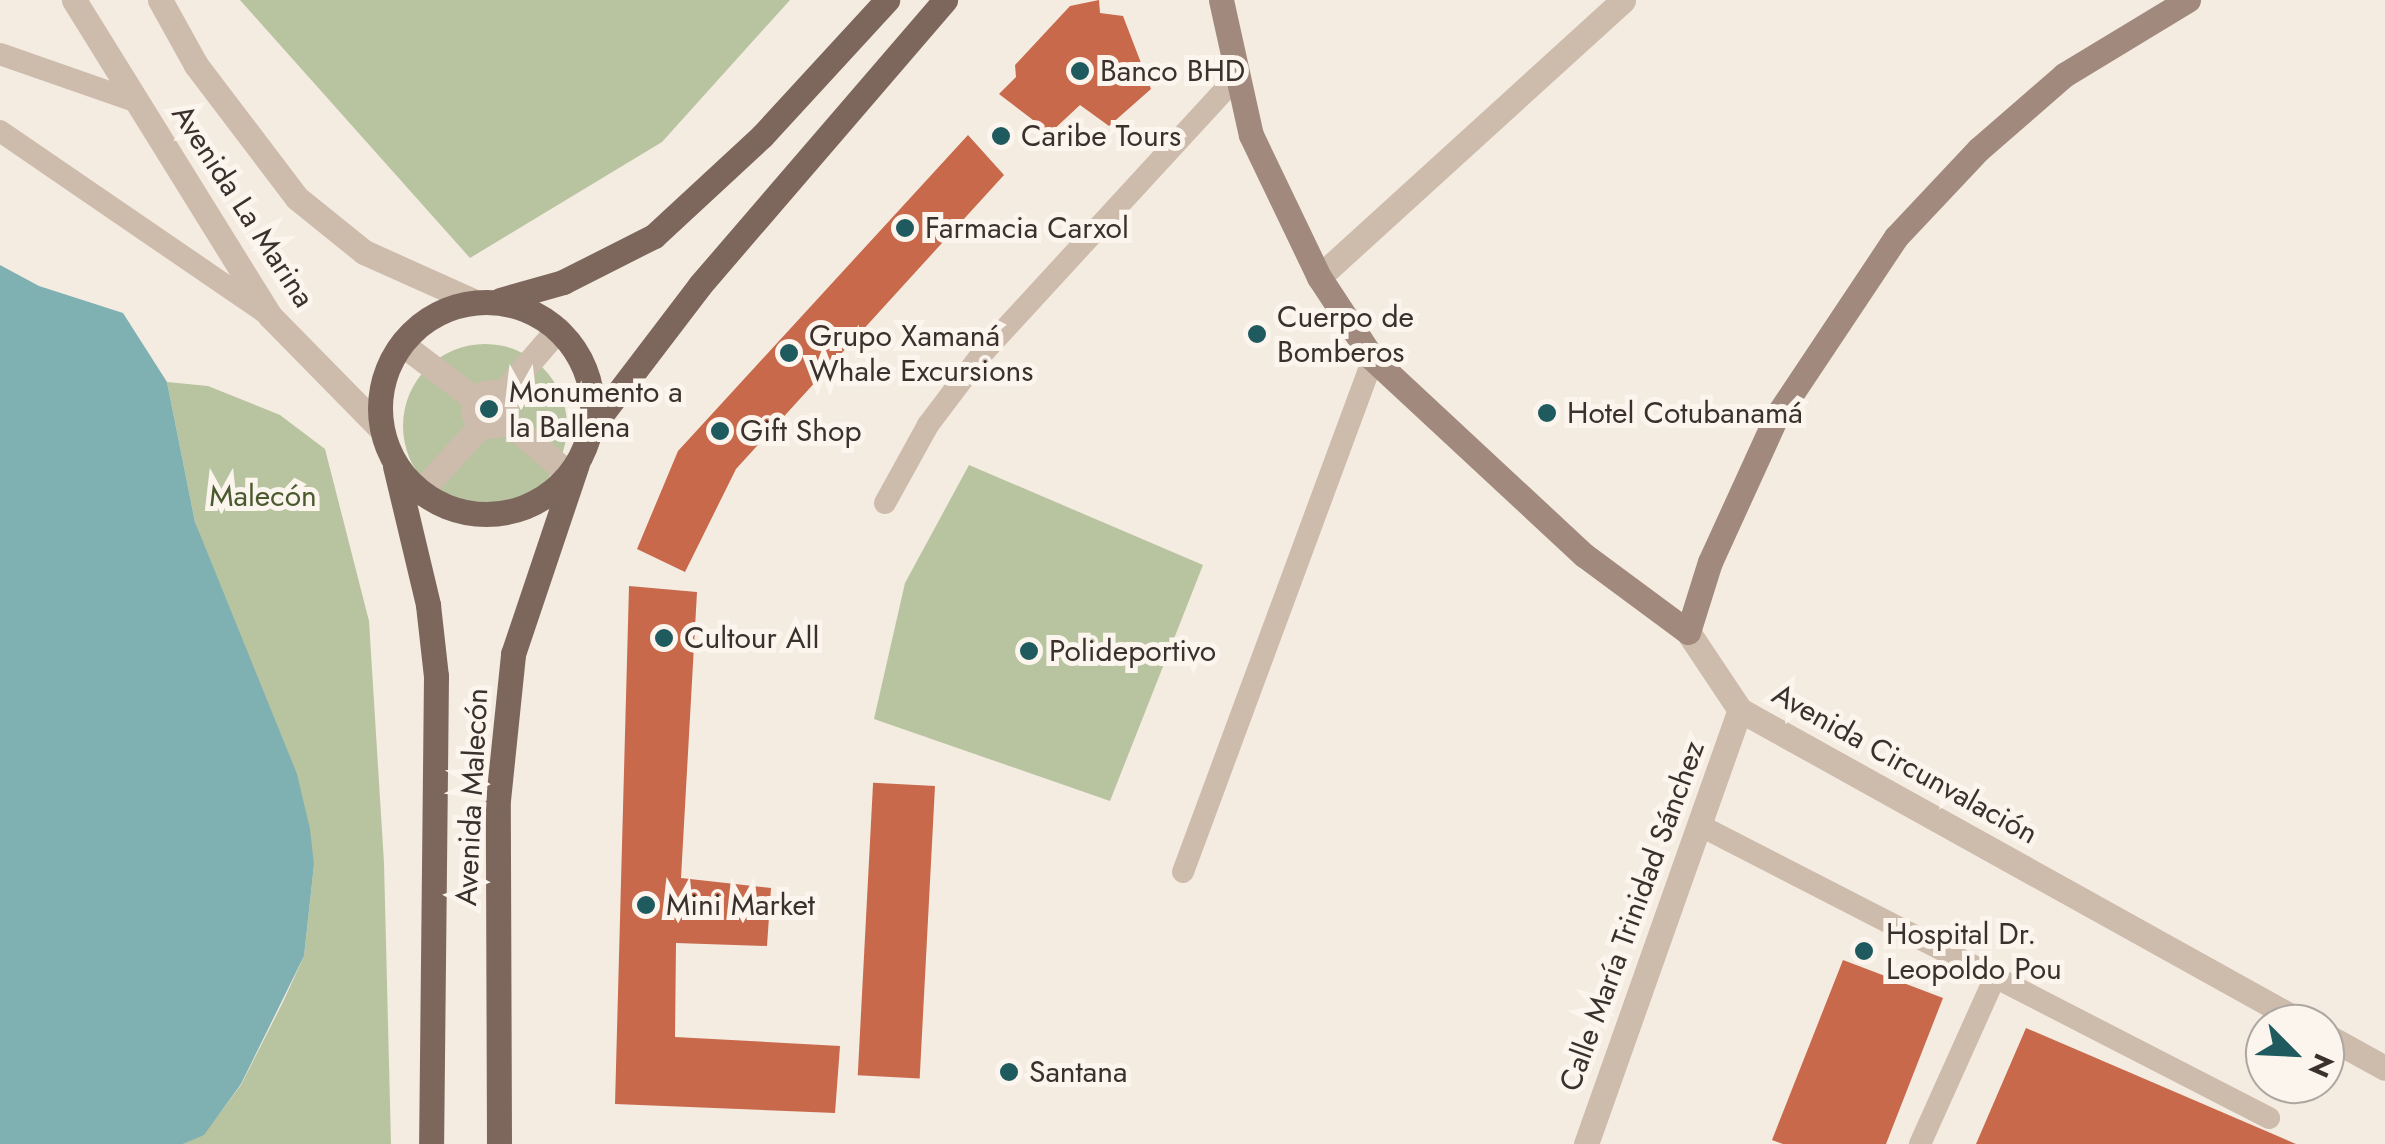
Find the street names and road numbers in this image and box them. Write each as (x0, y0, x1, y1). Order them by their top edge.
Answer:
street label: Avenida La Marina (164, 98, 322, 314)
street label: Avenida Circunvalación (1766, 676, 2044, 852)
street label: Avenida Malecón (448, 687, 496, 907)
street label: Calle María Trinidad Sánchez (1552, 736, 1712, 1096)

